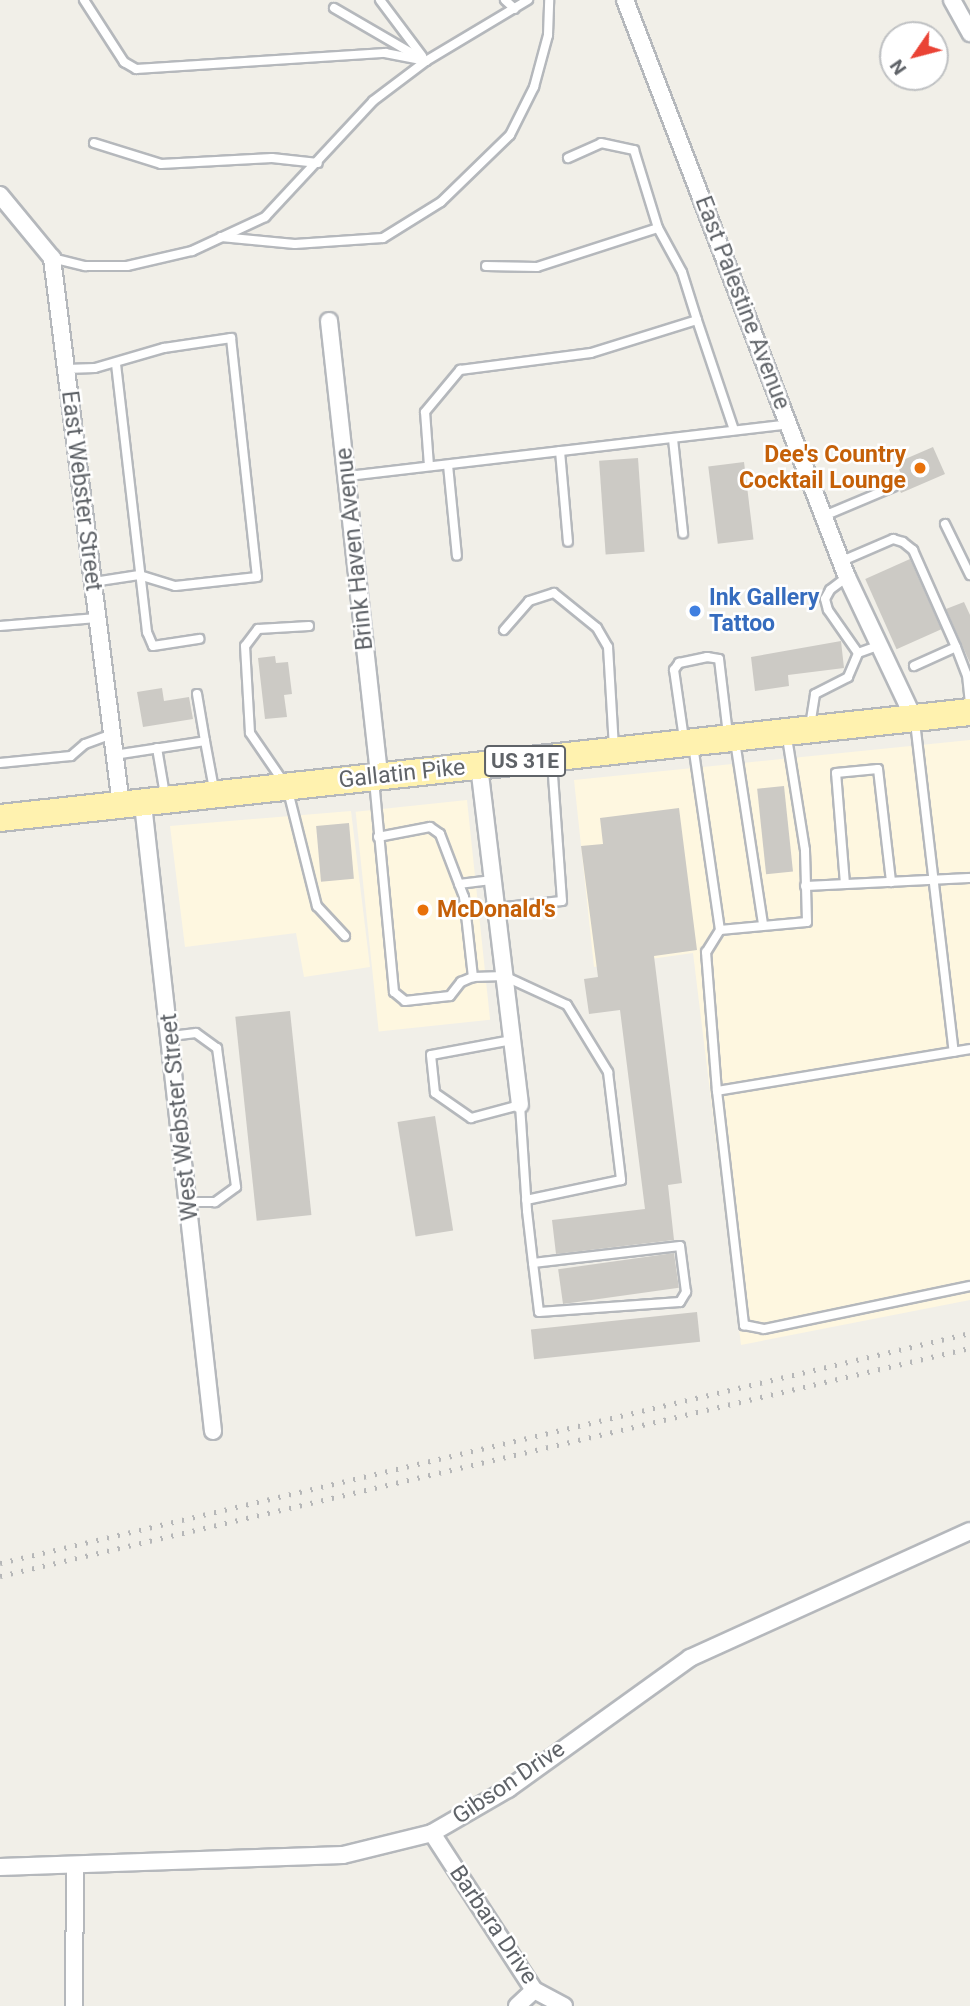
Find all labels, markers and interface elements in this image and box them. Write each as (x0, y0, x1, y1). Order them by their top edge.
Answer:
north arrow (879, 21, 949, 91)
text: N (885, 55, 911, 79)
street label: East Palestine Avenue (689, 192, 795, 414)
street label: East Webster Street (55, 389, 107, 593)
place label: Dee's Country Cocktail Lounge (739, 441, 906, 495)
street label: Brink Haven Avenue (331, 446, 379, 652)
marker: Dee's Country Cocktail Lounge (912, 460, 928, 476)
place label: Ink Gallery Tattoo (709, 584, 819, 638)
marker: Ink Gallery Tattoo (687, 603, 703, 619)
road number: US 31E (483, 744, 567, 778)
street label: Gallatin Pike (337, 754, 467, 794)
place label: McDonald's (437, 896, 556, 924)
marker: McDonald's (415, 902, 431, 918)
street label: West Webster Street (155, 1012, 205, 1222)
street label: Gibson Drive (448, 1735, 570, 1831)
street label: Barbara Drive (443, 1860, 543, 1990)

